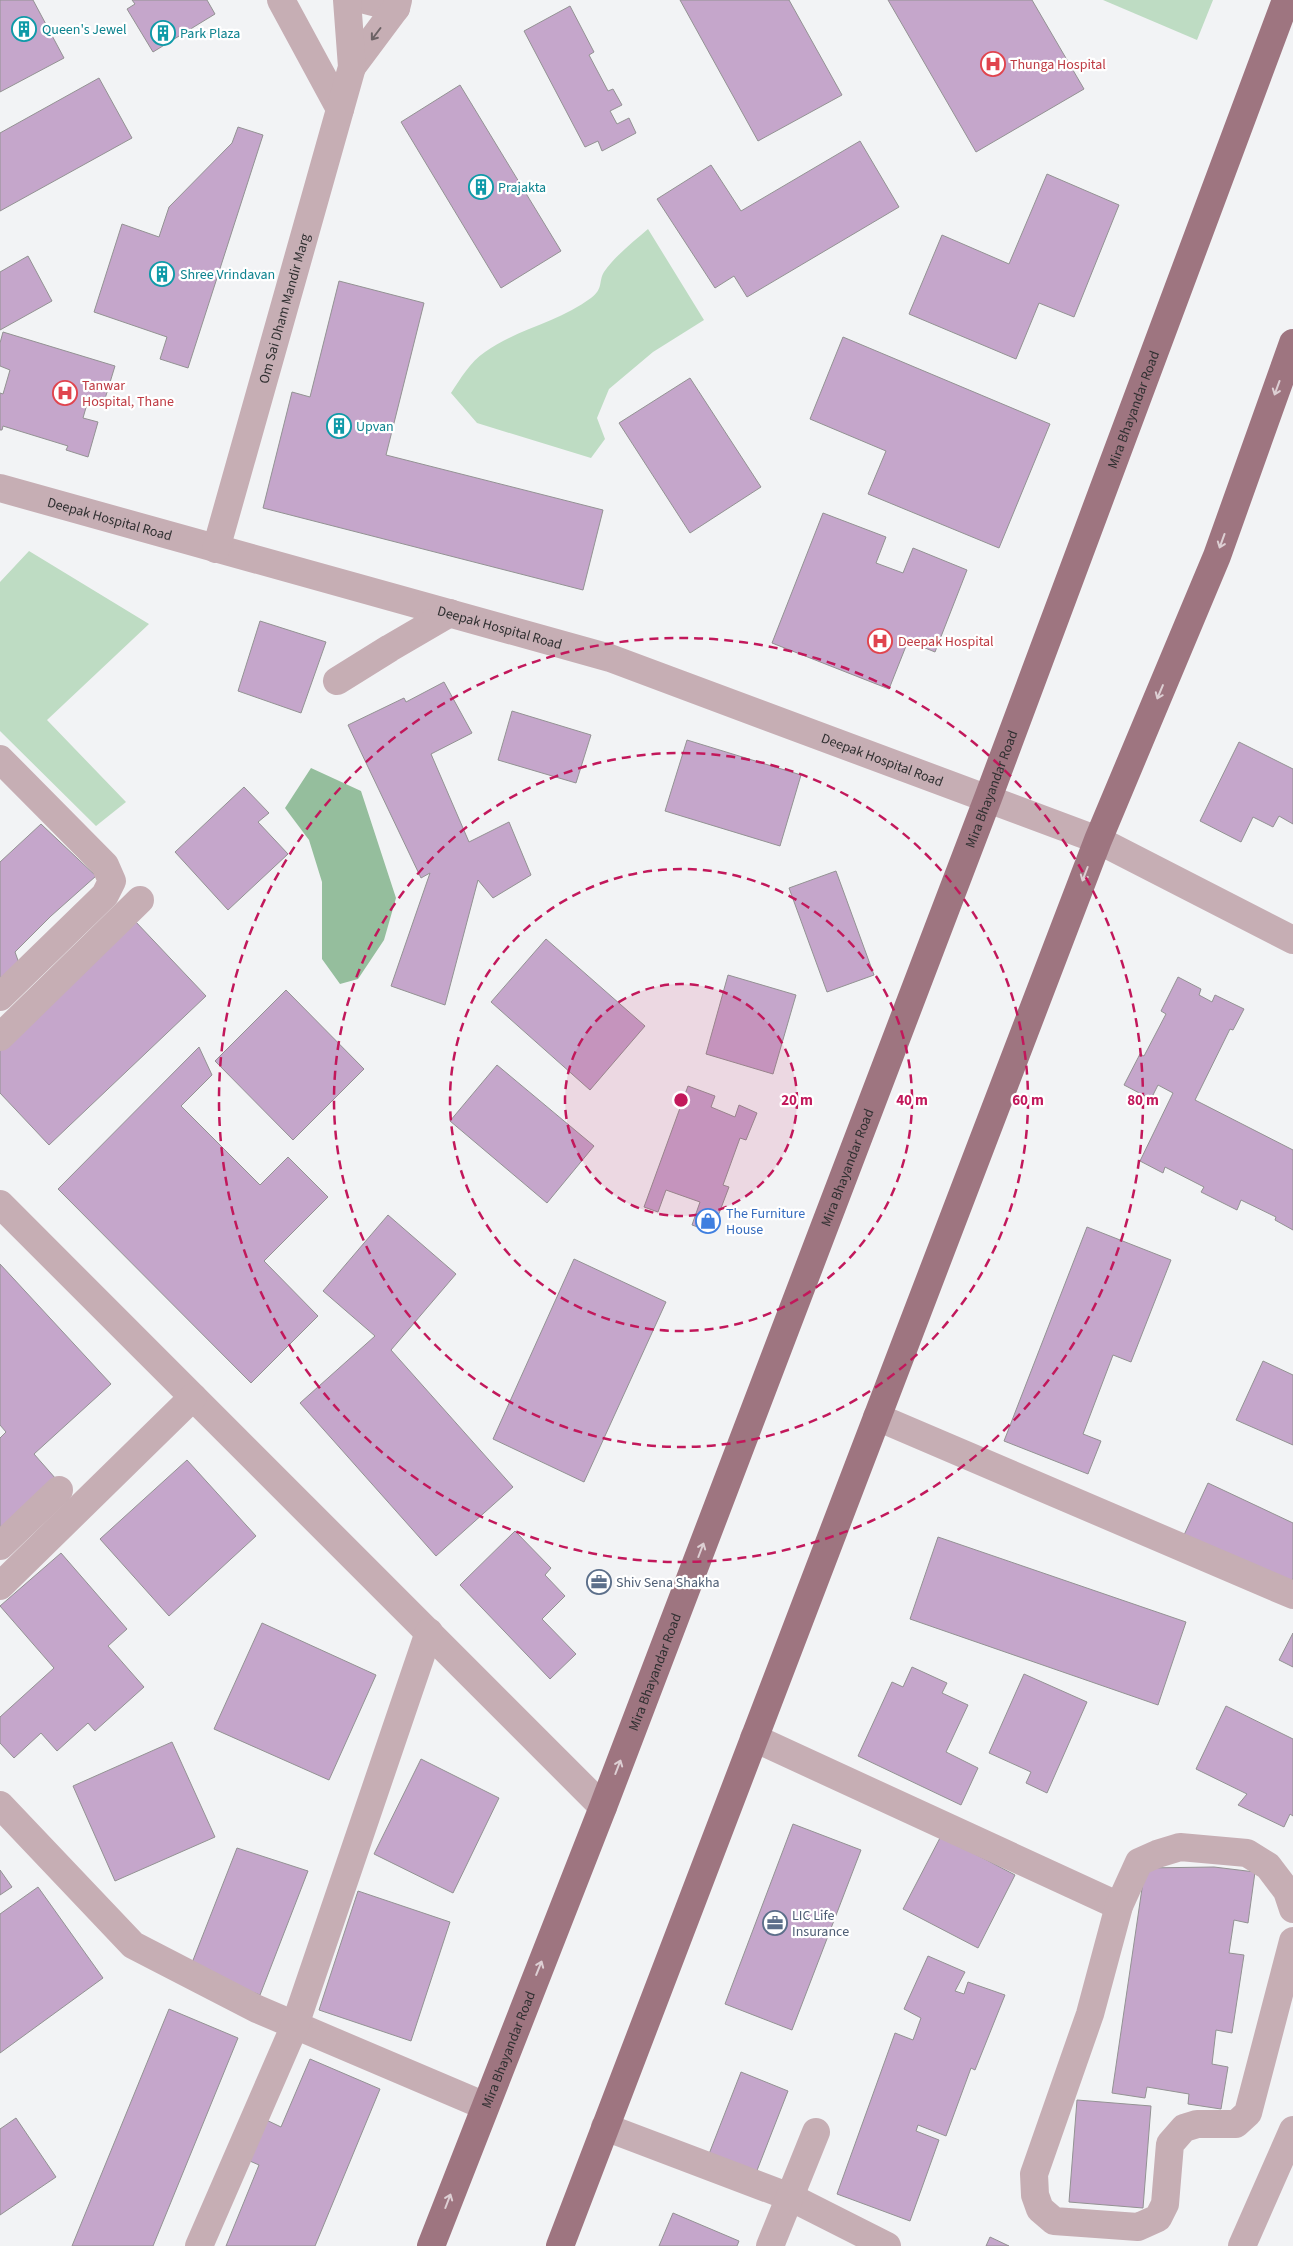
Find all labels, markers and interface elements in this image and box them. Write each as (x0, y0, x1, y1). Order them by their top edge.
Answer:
building icon: Queen's Jewel (11, 16, 37, 42)
place label: Queen's Jewel (42, 20, 127, 40)
building icon: Park Plaza (150, 20, 176, 46)
place label: Park Plaza (180, 24, 240, 44)
one-way arrow (371, 27, 382, 40)
hospital icon: Thunga Hospital (980, 51, 1006, 77)
place label: Thunga Hospital (1010, 55, 1106, 75)
building icon: Prajakta (468, 174, 494, 200)
place label: Prajakta (498, 178, 546, 198)
street label: Om Sai Dham Mandir Marg (254, 231, 316, 386)
building icon: Shree Vrindavan (149, 261, 175, 287)
place label: Shree Vrindavan (180, 265, 275, 285)
street label: Mira Bhayandar Road (1103, 348, 1165, 472)
place label: Tanwar Hospital, Thane (82, 376, 174, 412)
hospital icon: Tanwar Hospital, Thane (52, 380, 78, 406)
one-way arrow (1272, 380, 1281, 396)
building icon: Upvan (326, 413, 352, 439)
place label: Upvan (356, 417, 394, 437)
street label: Deepak Hospital Road (45, 493, 174, 546)
one-way arrow (1217, 533, 1226, 549)
street label: Deepak Hospital Road (435, 601, 564, 655)
hospital icon: Deepak Hospital (867, 628, 893, 654)
place label: Deepak Hospital (898, 632, 994, 652)
one-way arrow (1155, 684, 1164, 699)
street label: Mira Bhayandar Road (961, 728, 1023, 851)
street label: Deepak Hospital Road (818, 729, 946, 792)
one-way arrow (1080, 866, 1089, 882)
text: 20 m (781, 1090, 813, 1111)
text: 40 m (896, 1090, 928, 1111)
text: 60 m (1012, 1090, 1044, 1111)
text: 80 m (1127, 1090, 1159, 1111)
centre of rings (672, 1091, 690, 1109)
street label: Mira Bhayandar Road (816, 1106, 880, 1230)
place label: The Furniture House (726, 1204, 805, 1240)
shop icon: The Furniture House (695, 1208, 721, 1234)
one-way arrow (697, 1543, 706, 1558)
office icon: Shiv Sena Shakha (586, 1569, 612, 1595)
place label: Shiv Sena Shakha (616, 1573, 720, 1593)
street label: Mira Bhayandar Road (624, 1611, 687, 1734)
one-way arrow (614, 1760, 623, 1775)
place label: LIC Life Insurance (792, 1906, 849, 1942)
office icon: LIC Life Insurance (762, 1910, 788, 1936)
one-way arrow (535, 1961, 544, 1976)
street label: Mira Bhayandar Road (477, 1988, 541, 2112)
one-way arrow (444, 2193, 453, 2209)

